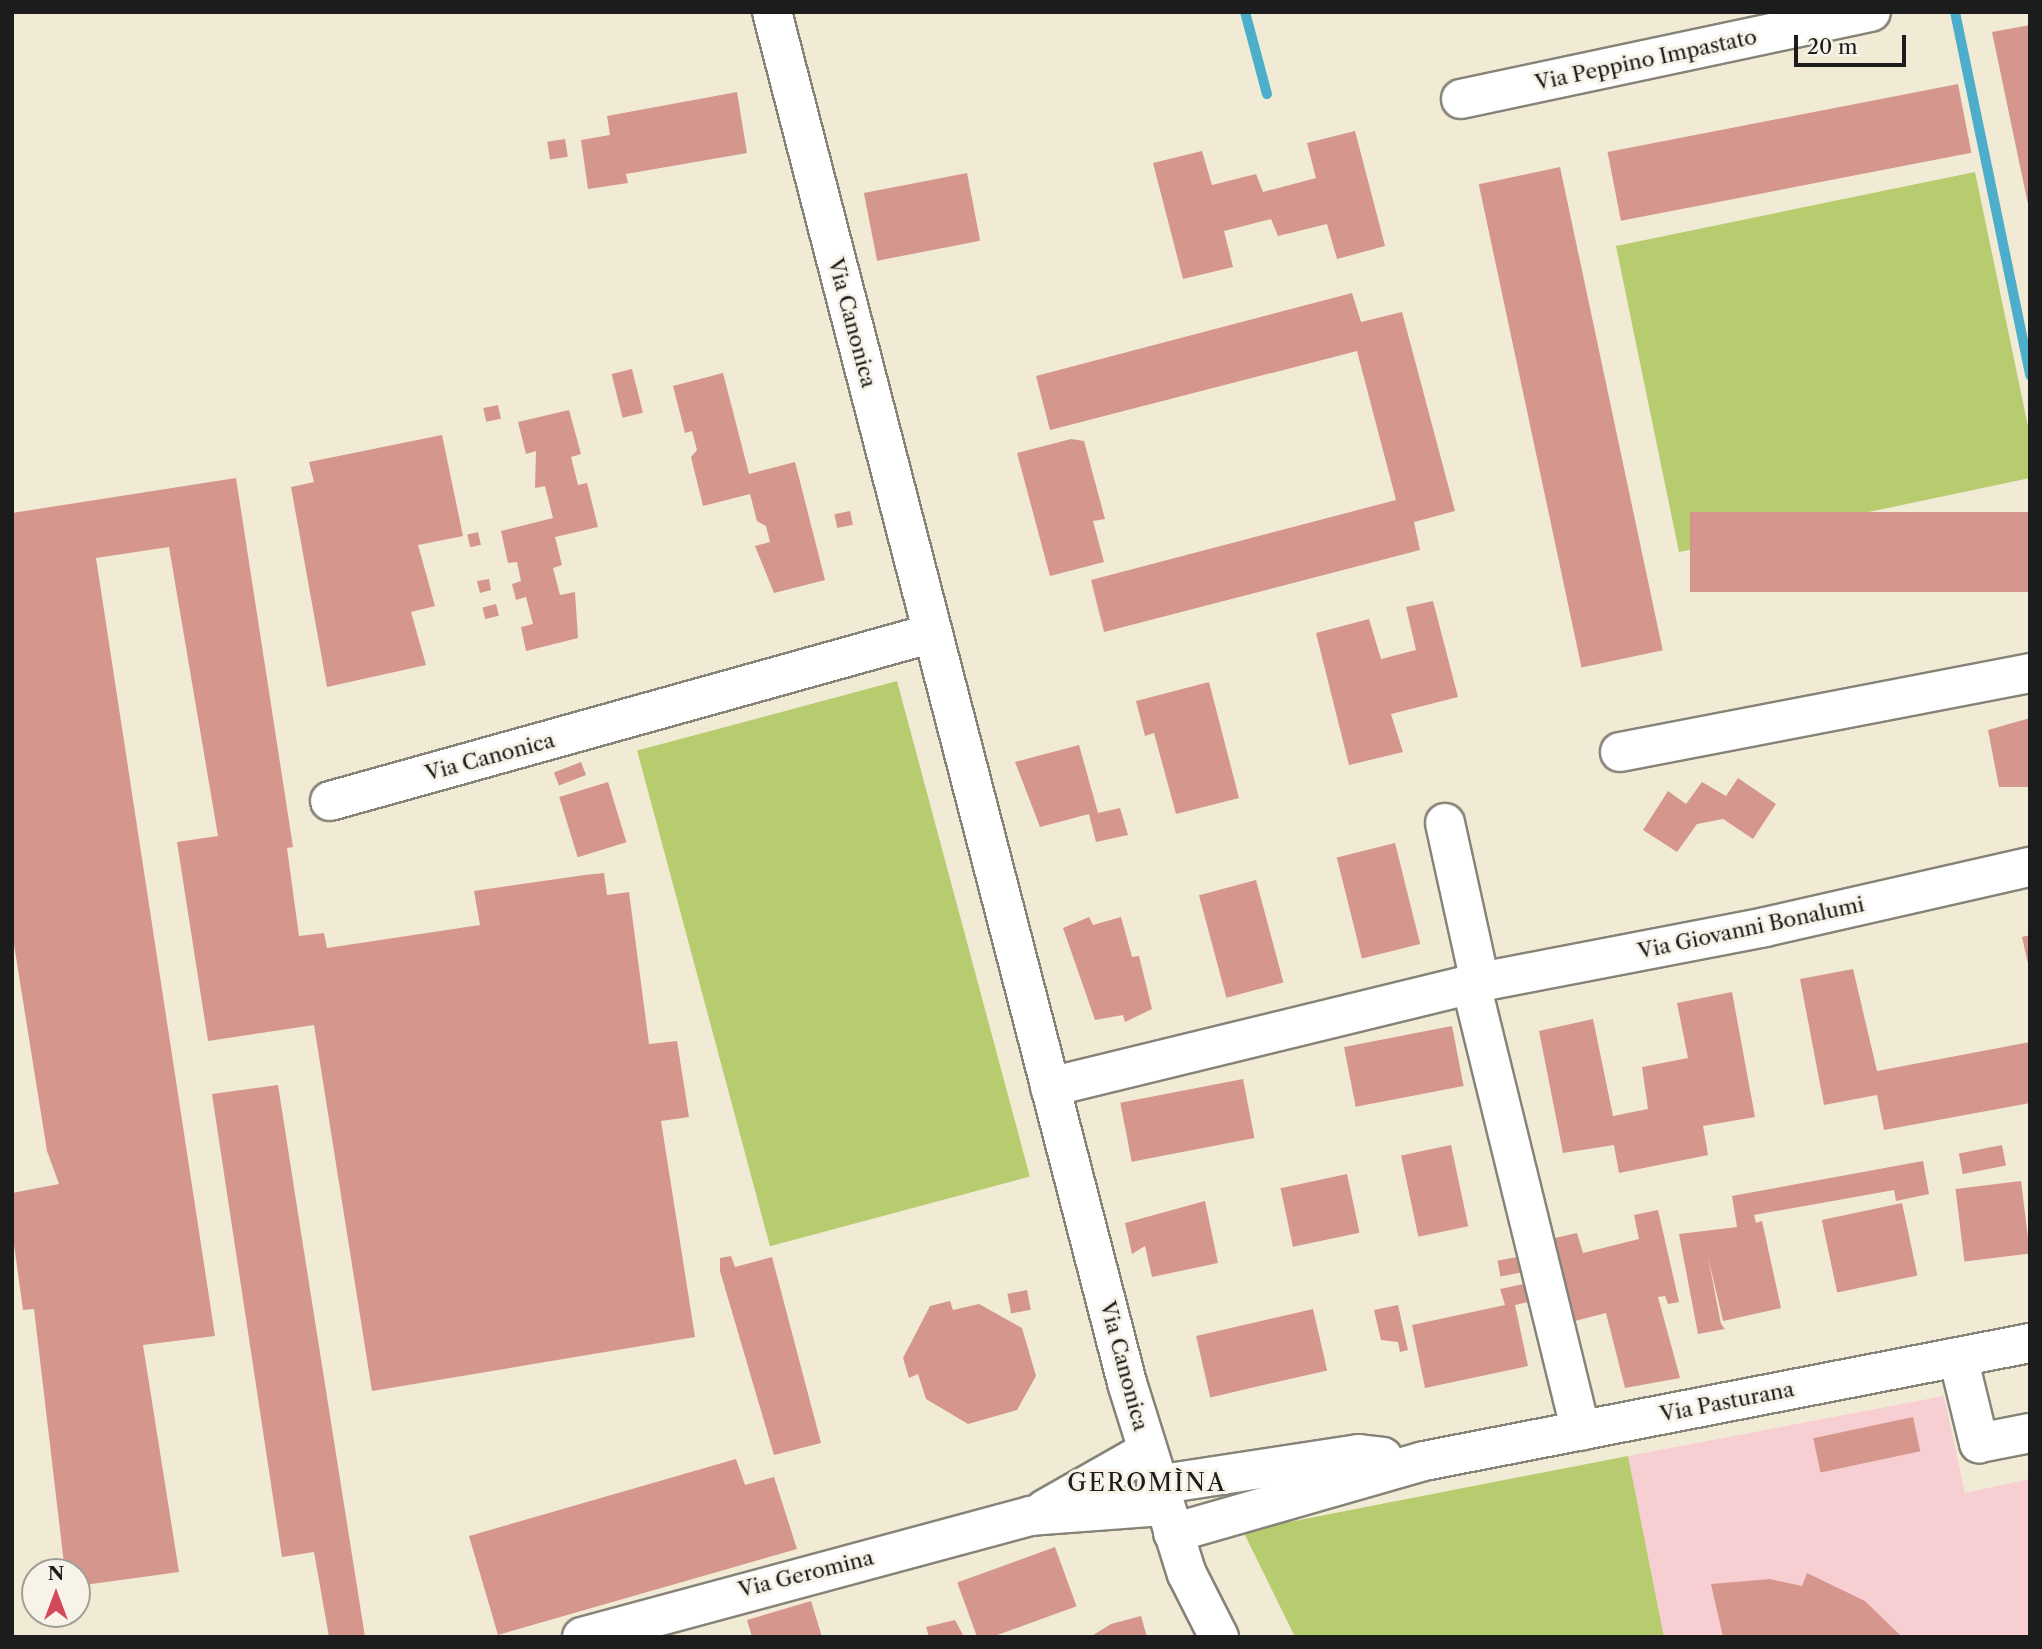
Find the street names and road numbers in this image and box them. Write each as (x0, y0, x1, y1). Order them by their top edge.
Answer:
street label: Via Peppino Impastato (1533, 24, 1759, 96)
street label: Via Canonica (823, 255, 881, 391)
street label: Via Canonica (422, 728, 558, 786)
street label: Via Giovanni Bonalumi (1636, 892, 1866, 964)
street label: Via Canonica (1095, 1298, 1153, 1434)
street label: Via Pasturana (1658, 1377, 1796, 1427)
street label: Via Geromina (736, 1545, 876, 1603)

